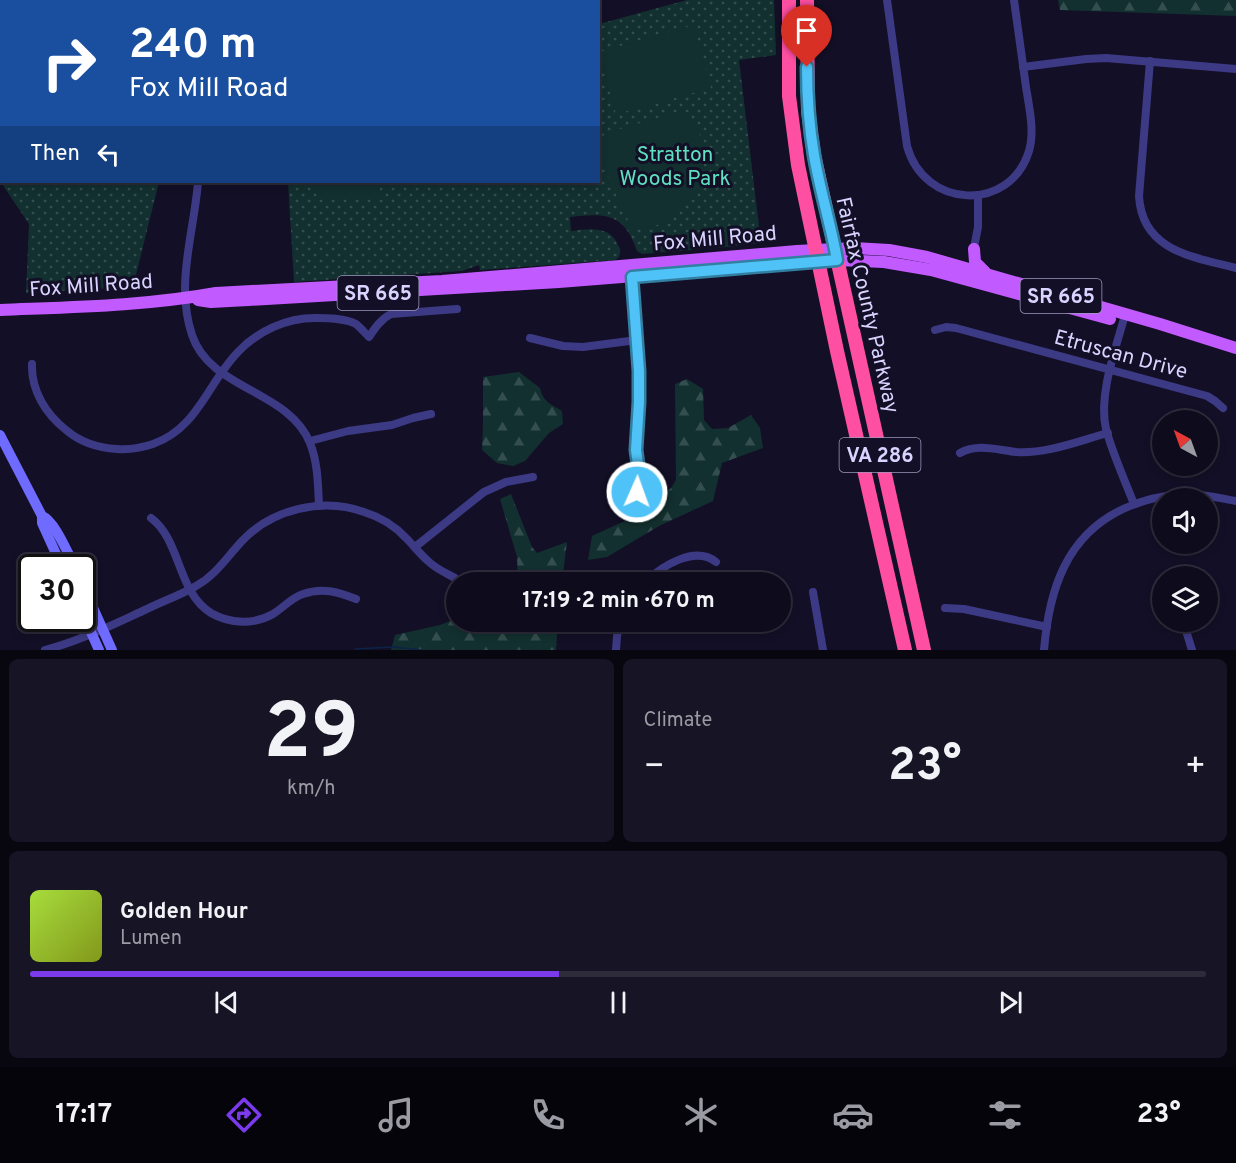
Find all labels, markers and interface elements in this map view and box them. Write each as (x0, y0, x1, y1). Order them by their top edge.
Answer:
pin (781, 5, 832, 67)
icon: arrive (790, 14, 823, 47)
text: 240 m (129, 20, 257, 73)
icon: right (30, 24, 108, 102)
text: Fox Mill Road (129, 72, 288, 106)
icon: left (92, 138, 125, 171)
text: Then (30, 141, 80, 168)
park label: Stratton Woods Park (619, 142, 731, 193)
street label: Fairfax County Parkway (828, 194, 905, 416)
street label: Fox Mill Road (652, 221, 778, 258)
street label: Fox Mill Road (28, 269, 154, 304)
road number: SR 665 (338, 276, 418, 310)
road number: SR 665 (1020, 279, 1102, 313)
street label: Etruscan Drive (1051, 325, 1190, 386)
north arrow (1152, 410, 1218, 476)
map controls (1152, 410, 1218, 632)
road number: VA 286 (840, 438, 920, 472)
position arrow (605, 460, 669, 524)
button: sound (1152, 488, 1218, 554)
speed limit sign: 30 (18, 554, 96, 632)
button: layers (1152, 566, 1218, 632)
text: 17:19 · 2 min · 670 m (522, 588, 715, 615)
text: 29 (263, 687, 359, 786)
text: Climate (644, 708, 712, 734)
text: 23° (888, 739, 961, 796)
text: − (644, 747, 665, 789)
text: + (1185, 747, 1206, 789)
text: km/h (287, 776, 336, 802)
text: Golden Hour (120, 899, 248, 926)
text: Lumen (120, 926, 182, 952)
icon: previous (210, 986, 243, 1019)
icon: pause (602, 986, 635, 1019)
icon: next (994, 986, 1027, 1019)
icon: directions (223, 1094, 265, 1136)
icon: music (375, 1094, 417, 1136)
icon: phone (527, 1094, 569, 1136)
icon: climate (680, 1094, 722, 1136)
icon: car (832, 1094, 874, 1136)
icon: filters (984, 1094, 1026, 1136)
text: 17:17 (55, 1098, 112, 1132)
text: 23° (1137, 1098, 1181, 1132)

